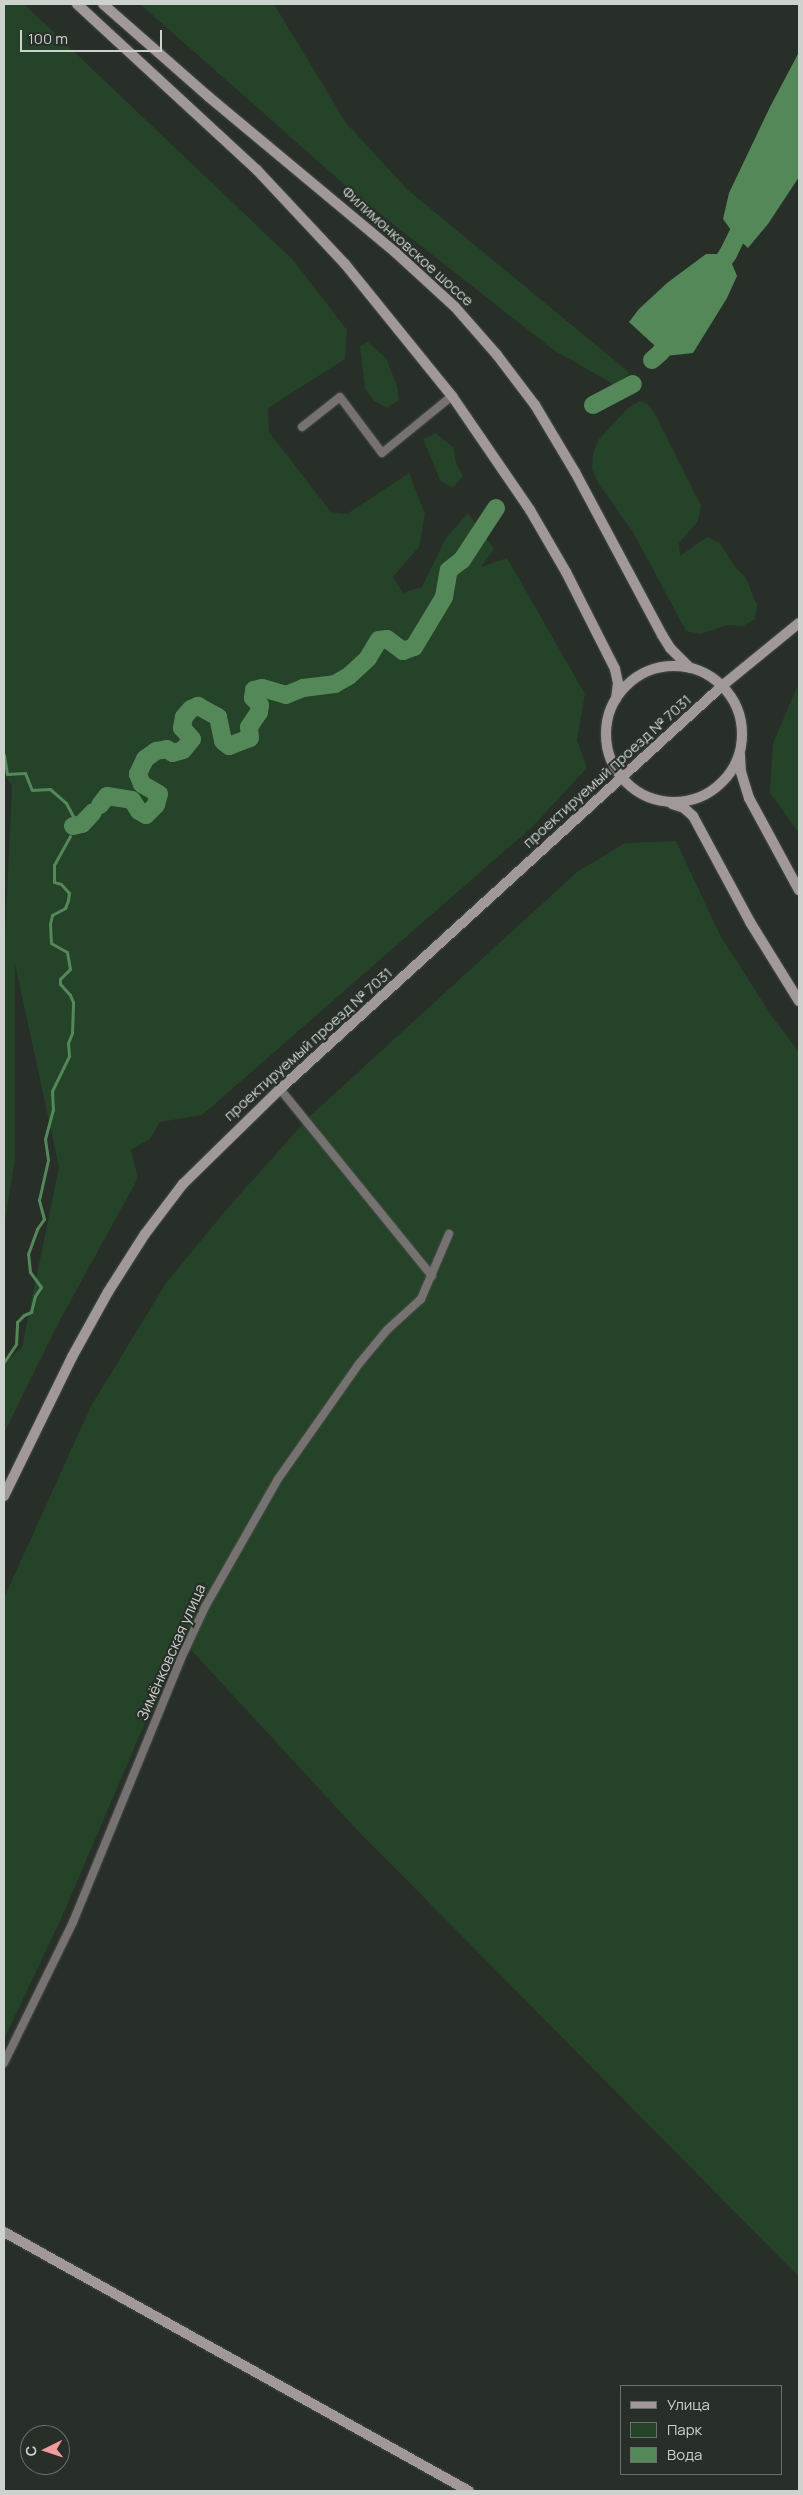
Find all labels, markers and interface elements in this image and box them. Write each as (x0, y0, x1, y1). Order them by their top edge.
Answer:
scale bar (22, 20, 165, 52)
text: 100 m (28, 28, 68, 49)
street label: Филимонковское шоссе (339, 182, 477, 310)
street label: проектируемый проезд № 7031 (519, 691, 695, 851)
street label: проектируемый проезд № 7031 (220, 964, 396, 1124)
street label: Зимёнковская улица (133, 1581, 209, 1723)
legend (620, 2385, 783, 2475)
text: Улица (667, 2394, 710, 2415)
text: Парк (667, 2419, 702, 2440)
north arrow (20, 2425, 70, 2475)
text: Вода (667, 2444, 702, 2465)
text: С (21, 2445, 40, 2457)

